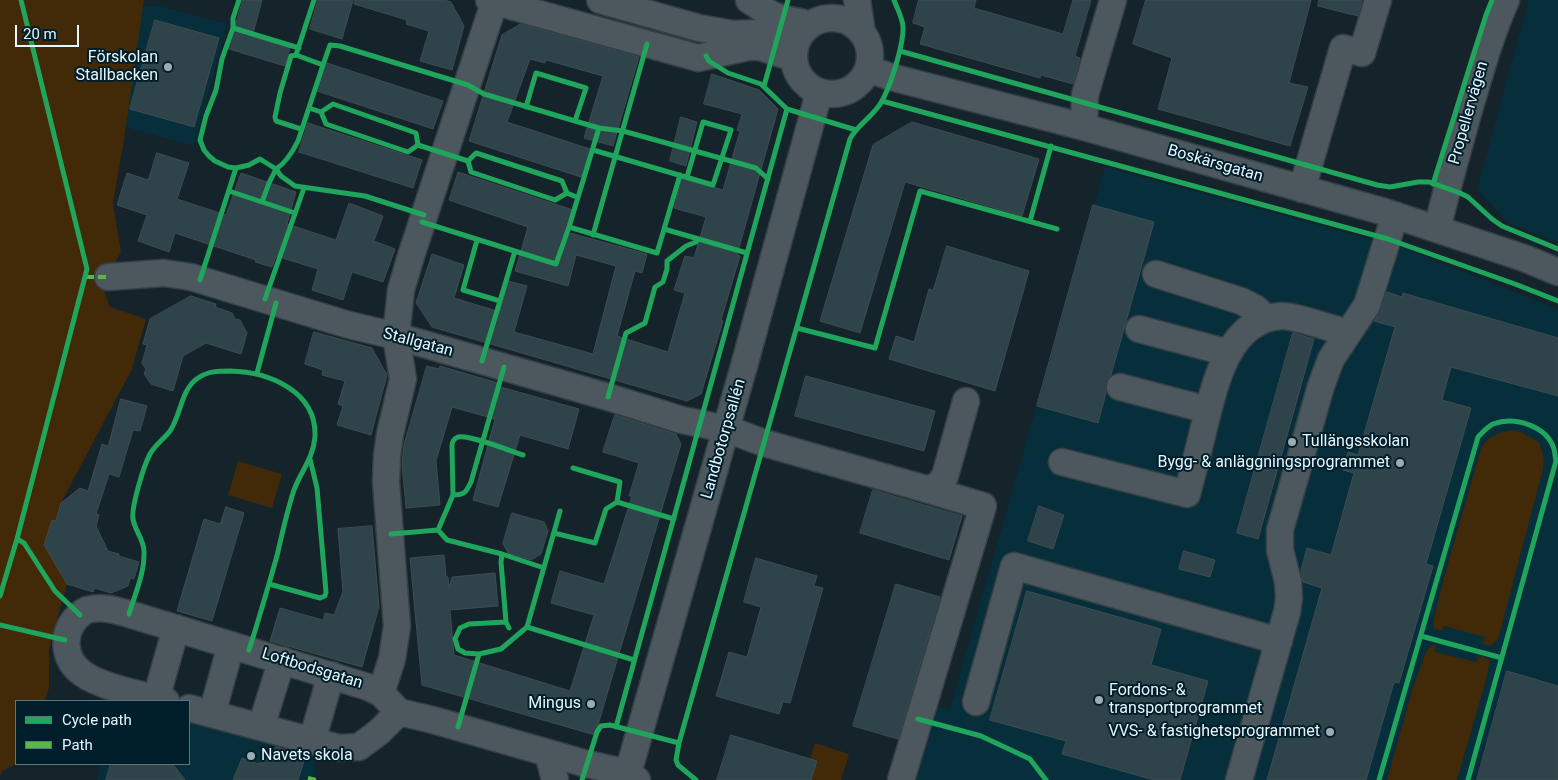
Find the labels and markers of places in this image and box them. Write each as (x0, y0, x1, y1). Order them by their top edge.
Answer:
place label: Förskolan Stallbacken (75, 48, 158, 86)
marker: Förskolan Stallbacken (162, 61, 174, 73)
place label: Tullängsskolan (1302, 432, 1409, 452)
marker: Tullängsskolan (1286, 436, 1298, 448)
place label: Bygg- & anläggningsprogrammet (1157, 453, 1390, 473)
marker: Bygg- & anläggningsprogrammet (1394, 457, 1406, 469)
place label: Fordons- & transportprogrammet (1109, 681, 1262, 719)
place label: Mingus (528, 694, 581, 714)
marker: Fordons- & transportprogrammet (1093, 694, 1105, 706)
marker: Mingus (585, 698, 597, 710)
place label: VVS- & fastighetsprogrammet (1108, 722, 1320, 742)
marker: VVS- & fastighetsprogrammet (1324, 726, 1336, 738)
place label: Navets skola (261, 746, 353, 766)
marker: Navets skola (245, 750, 257, 762)

